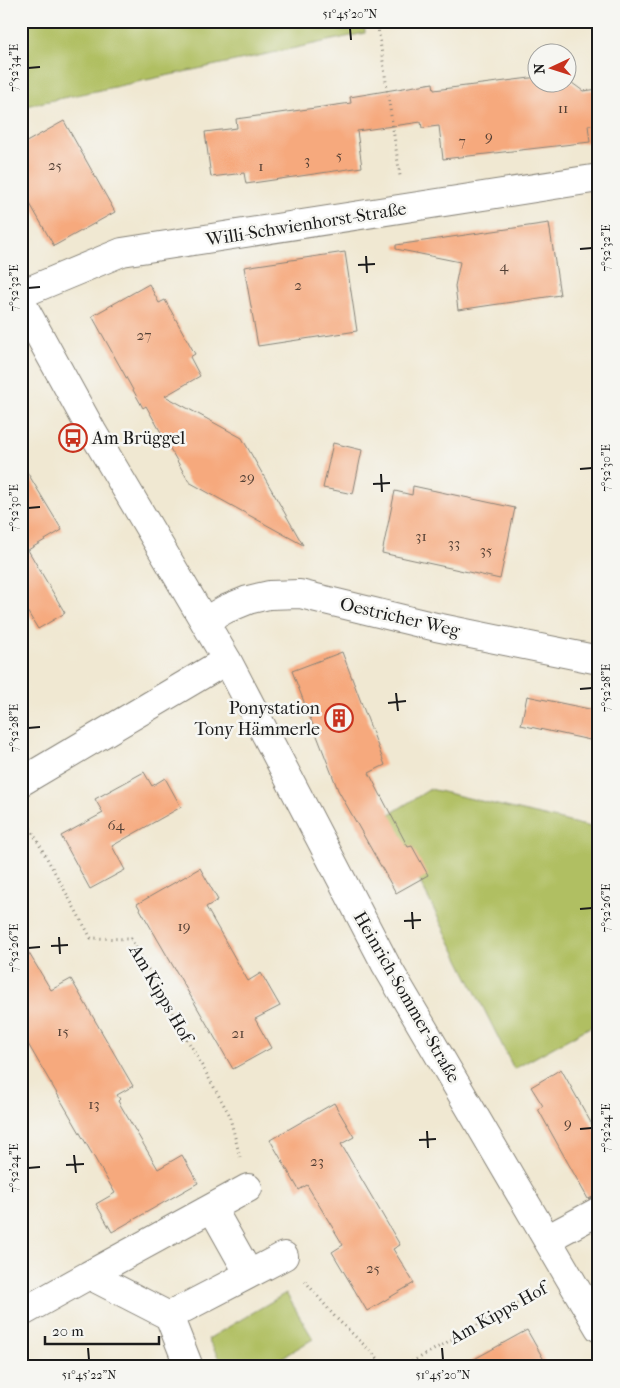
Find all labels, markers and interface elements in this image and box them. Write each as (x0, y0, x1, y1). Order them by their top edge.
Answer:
text: 51°45'20"N (323, 7, 377, 21)
north arrow (528, 42, 578, 92)
text: 7°52'34"E (7, 44, 21, 92)
text: N (531, 63, 548, 75)
house number: 11 (558, 99, 568, 117)
house number: 9 (485, 127, 493, 145)
house number: 7 (458, 132, 466, 150)
house number: 5 (336, 146, 342, 164)
house number: 3 (304, 151, 310, 169)
house number: 25 (48, 156, 62, 174)
house number: 1 (258, 157, 264, 175)
street label: Willi-Schwienhorst-Straße (203, 198, 408, 251)
text: 7°52'32"E (599, 224, 613, 272)
house number: 4 (500, 257, 510, 275)
text: 7°52'32"E (7, 264, 21, 312)
house number: 2 (294, 276, 302, 294)
house number: 27 (137, 326, 151, 344)
bus stop icon: Am Brüggel (58, 423, 88, 453)
place label: Am Brüggel (91, 428, 185, 449)
text: 7°52'30"E (599, 444, 613, 492)
house number: 29 (239, 468, 255, 486)
text: 7°52'30"E (7, 484, 21, 532)
house number: 31 (415, 527, 427, 545)
house number: 33 (448, 534, 460, 552)
house number: 35 (480, 541, 492, 559)
street label: Oestricher Weg (338, 593, 462, 642)
text: 7°52'28"E (599, 664, 613, 712)
place label: Ponystation Tony Hämmerle (195, 698, 321, 740)
building icon: Ponystation Tony Hämmerle (324, 703, 354, 733)
text: 7°52'28"E (7, 704, 21, 752)
house number: 64 (108, 816, 126, 834)
text: 7°52'26"E (599, 884, 613, 932)
street label: Heinrich-Sommer-Straße (349, 908, 464, 1087)
house number: 19 (177, 917, 191, 935)
text: 7°52'26"E (7, 924, 21, 972)
street label: Am Kipps Hof (124, 940, 199, 1049)
house number: 15 (57, 1022, 69, 1040)
house number: 21 (231, 1024, 245, 1042)
house number: 13 (88, 1095, 100, 1113)
text: 7°52'24"E (599, 1103, 613, 1153)
house number: 9 (564, 1114, 572, 1132)
text: 7°52'24"E (7, 1143, 21, 1193)
house number: 23 (310, 1152, 324, 1170)
house number: 25 (366, 1259, 380, 1277)
street label: Am Kipps Hof (445, 1276, 554, 1349)
scale bar (45, 1313, 159, 1345)
text: 20 m (52, 1322, 84, 1340)
text: 51°45'22"N (62, 1368, 116, 1382)
text: 51°45'20"N (416, 1368, 470, 1382)

